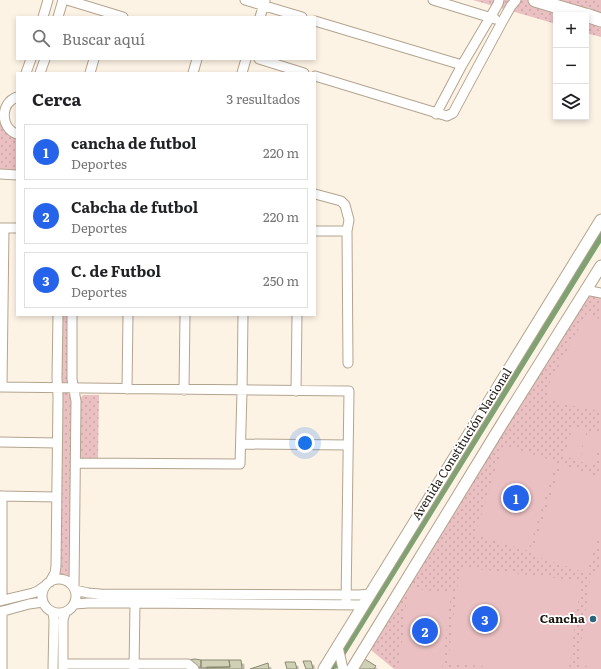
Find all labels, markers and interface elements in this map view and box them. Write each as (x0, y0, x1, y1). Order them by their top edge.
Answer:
map controls (553, 12, 589, 120)
button: + (553, 12, 589, 48)
search box (16, 16, 316, 60)
icon: search (30, 27, 52, 49)
text: Buscar aquí (62, 27, 145, 50)
button: − (553, 48, 589, 84)
button: layers (553, 84, 589, 120)
text: Cerca (32, 86, 81, 111)
text: 3 resultados (226, 89, 300, 108)
text: cancha de futbol (71, 131, 197, 154)
text: 1 (43, 143, 49, 162)
text: 220 m (263, 143, 299, 162)
text: Deportes (71, 154, 127, 173)
text: Cabcha de futbol (71, 195, 198, 218)
text: 2 (43, 207, 49, 226)
text: 220 m (263, 207, 299, 226)
text: Deportes (71, 218, 127, 237)
text: C. de Futbol (71, 259, 161, 282)
text: 3 (42, 271, 50, 290)
text: 250 m (263, 271, 299, 290)
text: Deportes (71, 282, 127, 301)
street label: Avenida Constitución Nacional (407, 364, 516, 523)
your location (295, 433, 315, 453)
pin: 1 (503, 483, 529, 513)
pin: 3 (472, 604, 498, 634)
place label: Cancha (540, 609, 585, 627)
marker: Cancha (588, 614, 598, 624)
pin: 2 (412, 616, 438, 646)

